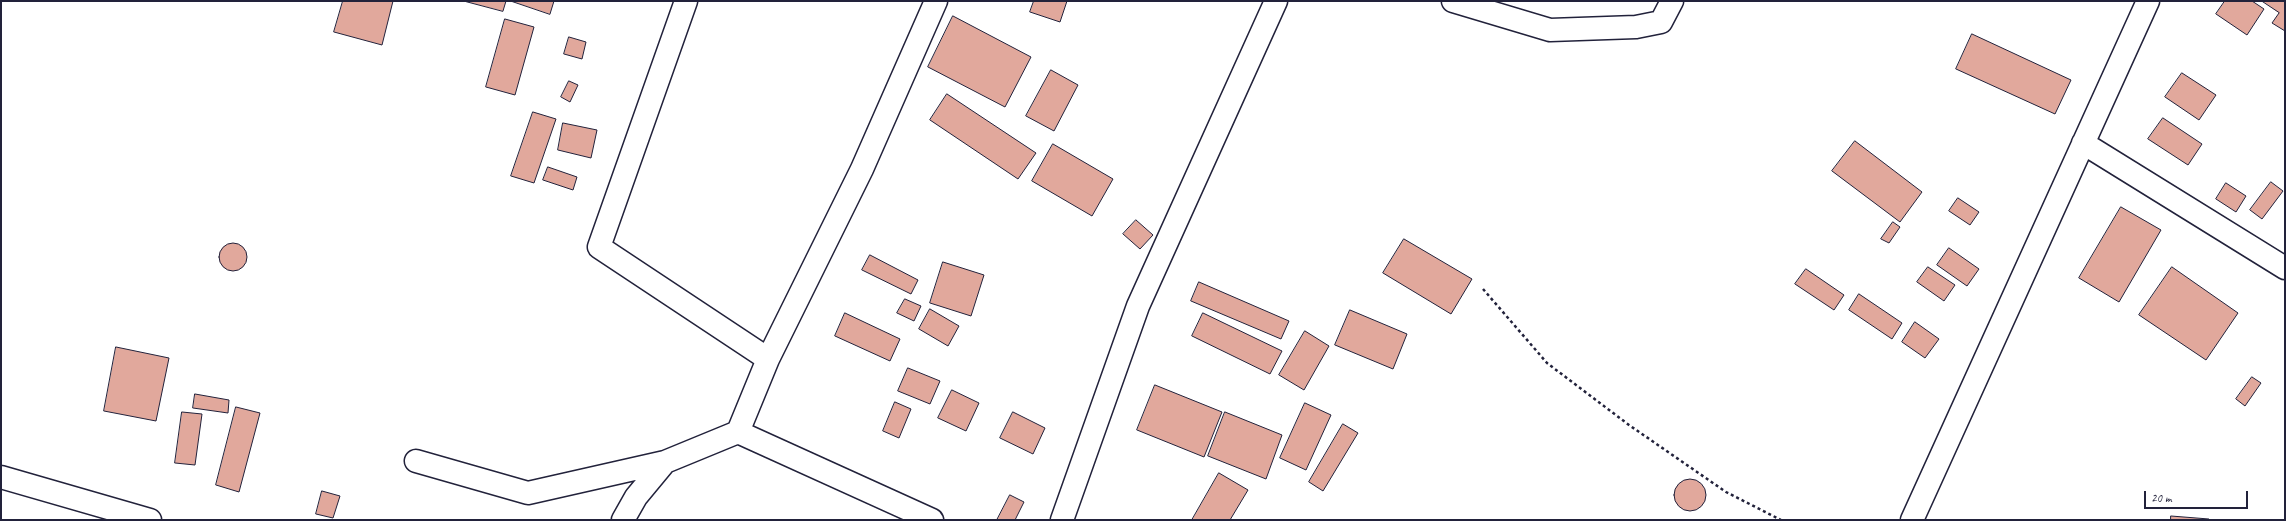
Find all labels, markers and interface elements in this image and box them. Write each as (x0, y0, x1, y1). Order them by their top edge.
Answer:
scale bar (2146, 483, 2250, 509)
text: 20 m (2151, 490, 2171, 506)

